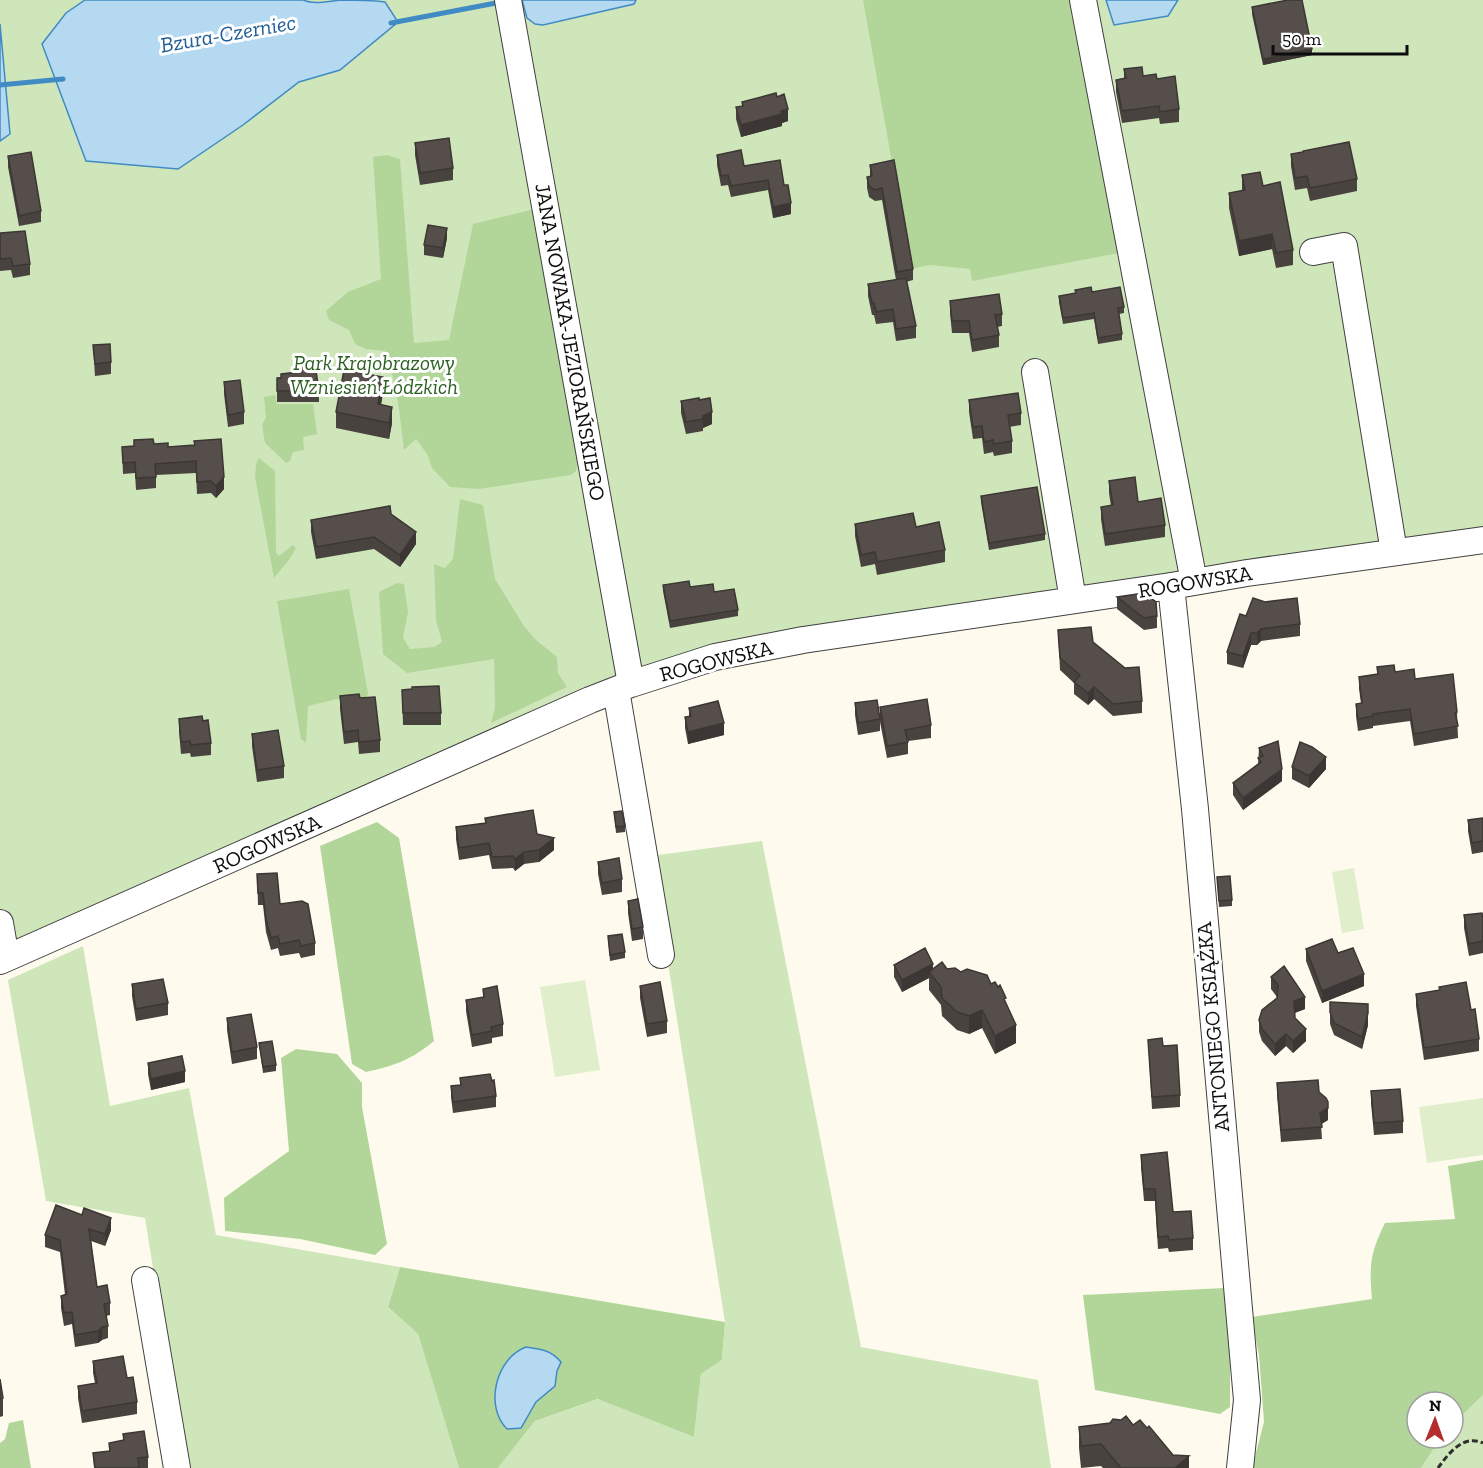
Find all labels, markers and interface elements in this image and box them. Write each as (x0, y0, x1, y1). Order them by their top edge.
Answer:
water label: Bzura-Czerniec (158, 8, 298, 59)
scale bar (1273, 18, 1406, 56)
text: 50 m (1282, 28, 1322, 50)
street label: JANA NOWAKA-JEZIORAŃSKIEGO (530, 181, 611, 503)
park label: Park Krajobrazowy Wzniesień Łódzkich (290, 350, 458, 399)
street label: ROGOWSKA (1136, 560, 1254, 603)
street label: ROGOWSKA (657, 634, 775, 687)
street label: ROGOWSKA (209, 809, 325, 878)
street label: ANTONIEGO KSIĄŻKA (1191, 921, 1234, 1133)
north arrow (1405, 1390, 1465, 1450)
text: N (1429, 1396, 1442, 1415)

